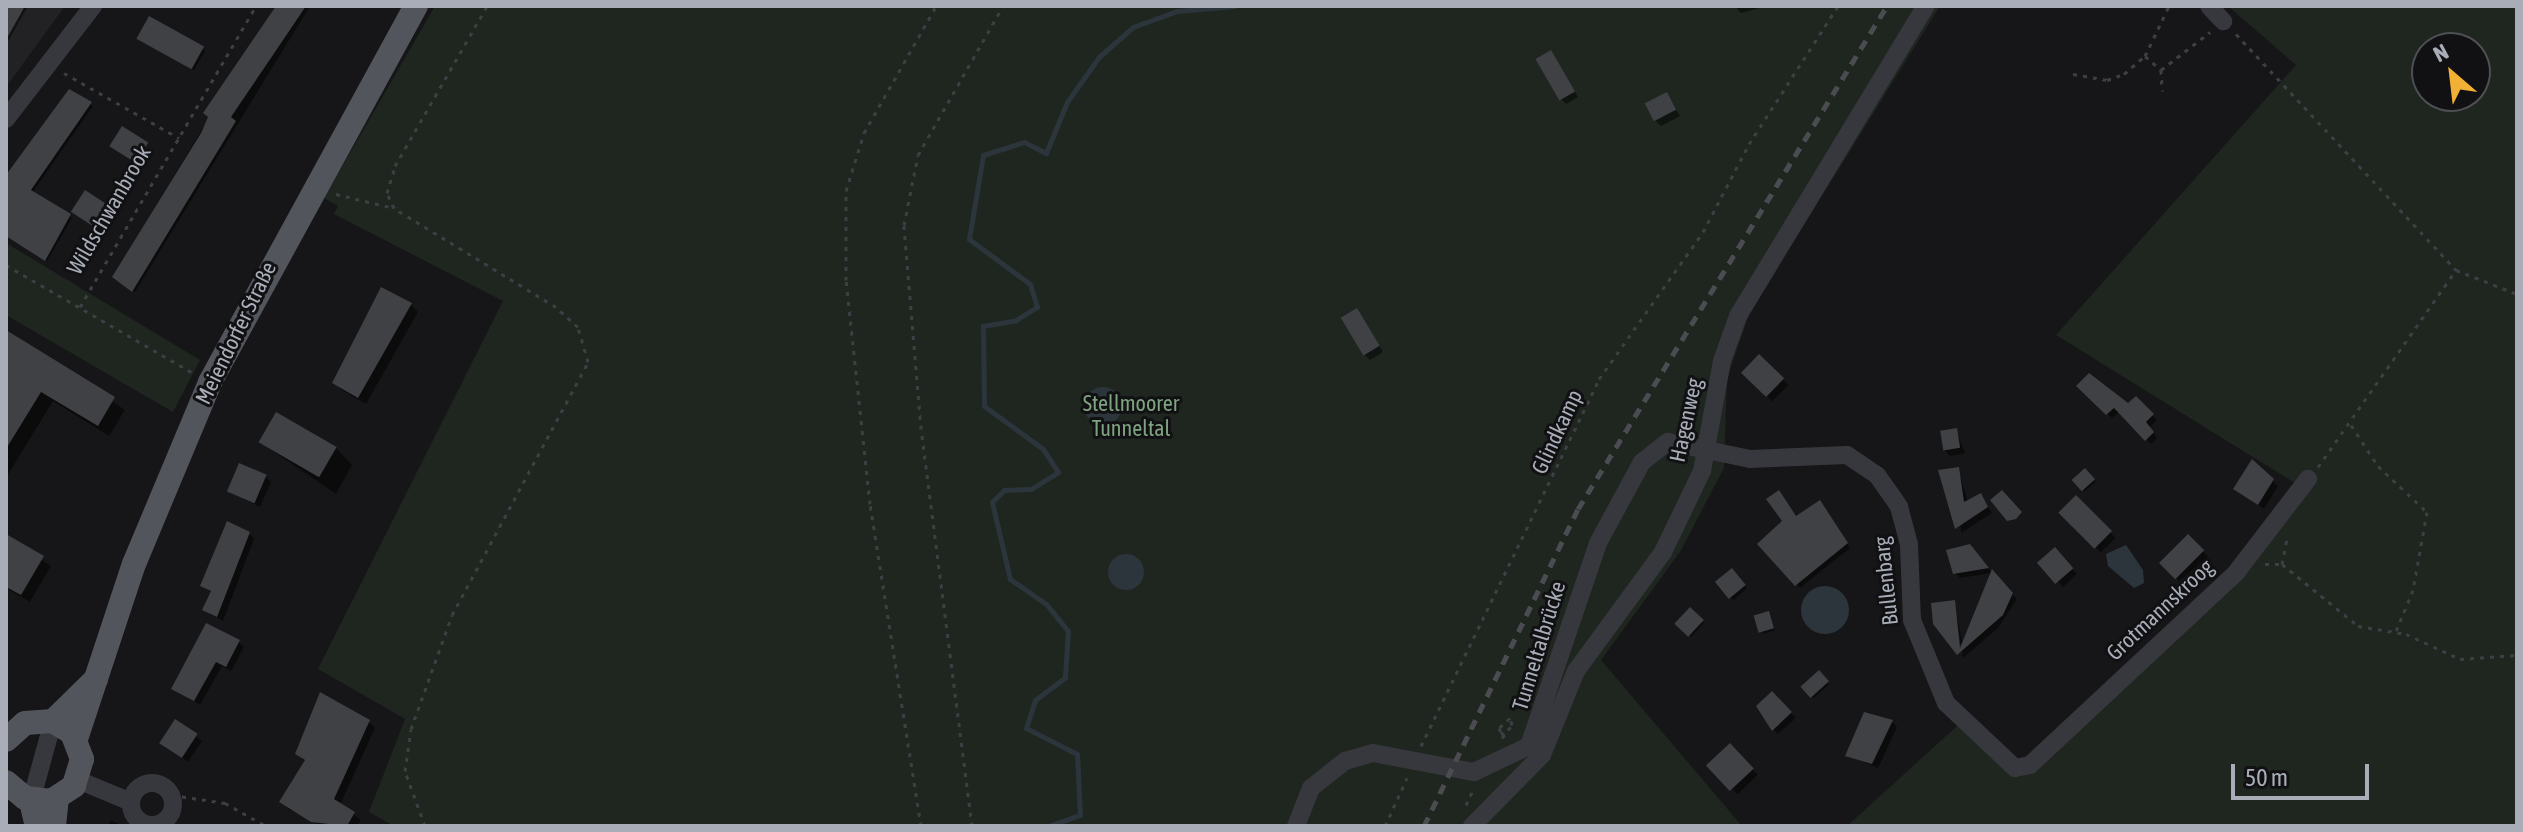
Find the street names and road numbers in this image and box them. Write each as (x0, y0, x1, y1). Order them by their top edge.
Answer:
street label: Wildschwanbrook (61, 141, 157, 279)
street label: Meiendorfer Straße (190, 257, 282, 409)
street label: Hagenweg (1664, 376, 1708, 464)
street label: Glindkamp (1526, 386, 1588, 478)
street label: Bullenbarg (1868, 535, 1904, 627)
street label: Grotmannskroog (2101, 554, 2219, 666)
street label: Tunneltalbrücke (1507, 578, 1571, 714)

